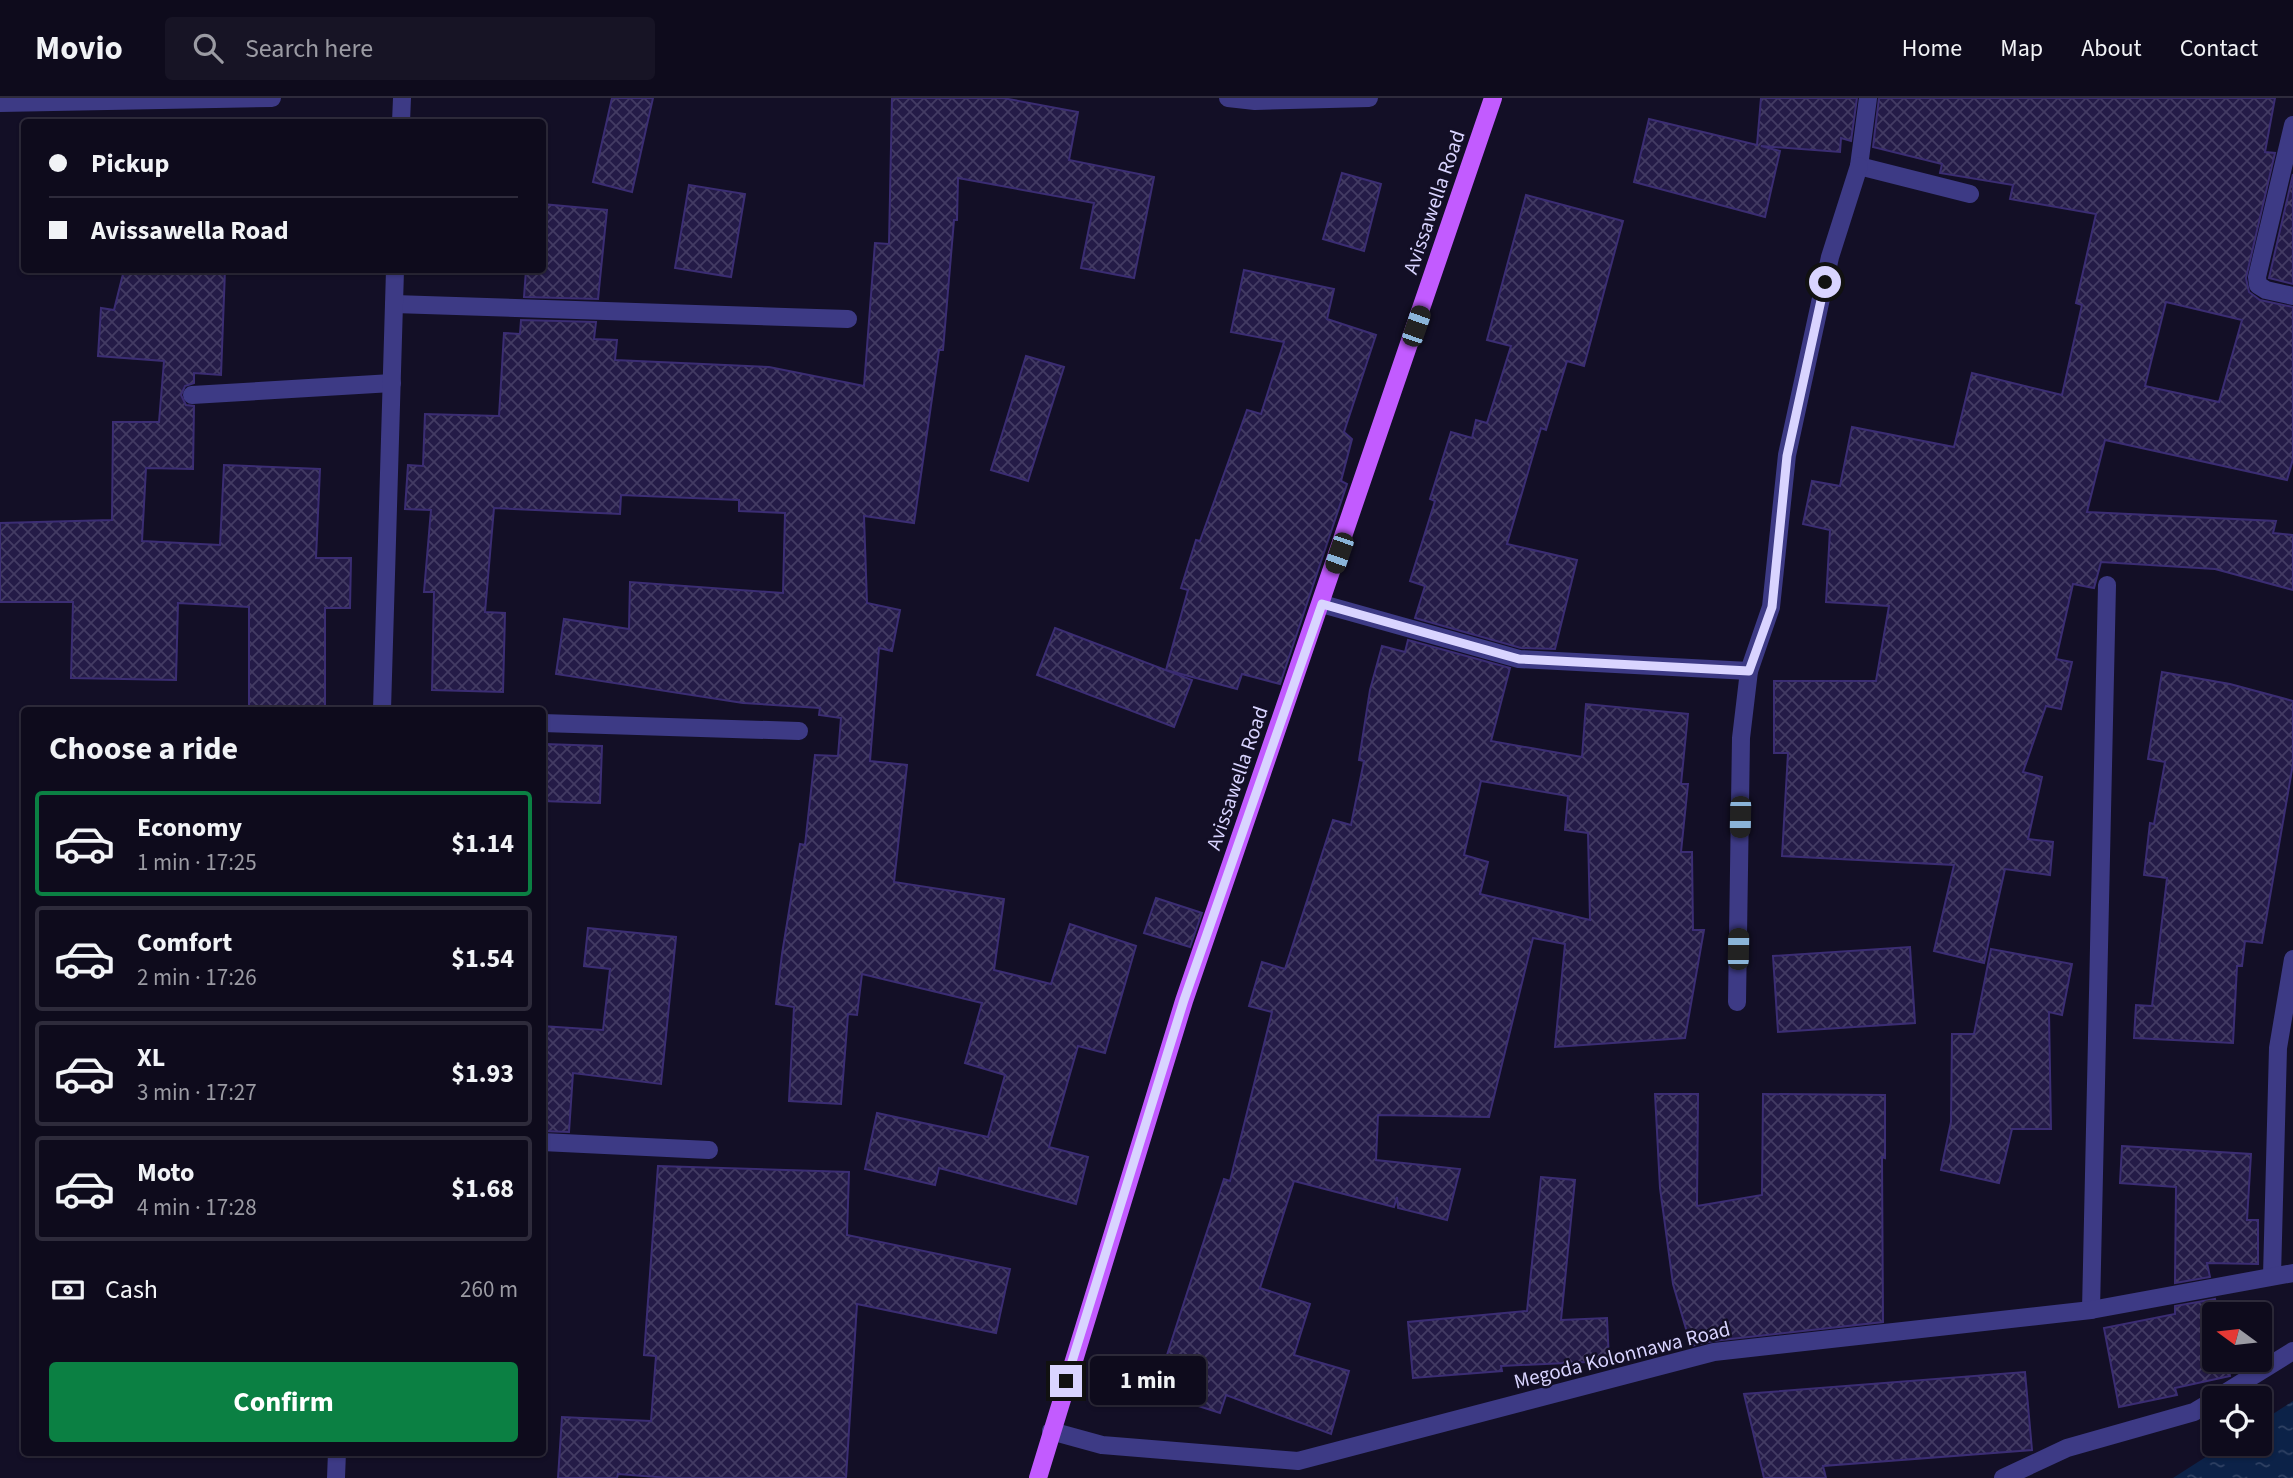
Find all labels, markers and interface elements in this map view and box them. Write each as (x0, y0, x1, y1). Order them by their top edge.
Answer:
search box (165, 17, 655, 80)
text: Movio (35, 25, 123, 72)
icon: search (189, 29, 227, 67)
text: Search here (245, 30, 373, 67)
text: Home (1902, 31, 1962, 66)
text: Map (2000, 31, 2043, 66)
text: About (2081, 31, 2142, 66)
text: Contact (2180, 31, 2258, 66)
street label: Avissawella Road (1395, 126, 1473, 278)
text: Pickup (91, 145, 169, 182)
text: Avissawella Road (91, 212, 289, 249)
route start (1809, 266, 1841, 298)
car (1400, 303, 1433, 349)
car (1323, 530, 1356, 576)
street label: Avissawella Road (1198, 702, 1276, 854)
text: Choose a ride (49, 726, 238, 772)
car (1730, 796, 1751, 838)
text: Economy (137, 809, 242, 846)
icon: car (53, 812, 116, 875)
text: $1.14 (451, 825, 514, 862)
text: 1 min · 17:25 (137, 846, 257, 879)
text: Comfort (137, 924, 232, 961)
icon: car (53, 927, 116, 990)
car (1728, 928, 1749, 970)
text: $1.54 (451, 940, 514, 977)
text: 2 min · 17:26 (137, 961, 257, 994)
text: XL (137, 1039, 165, 1076)
icon: car (53, 1042, 116, 1105)
text: $1.93 (451, 1055, 514, 1092)
text: 3 min · 17:27 (137, 1076, 257, 1109)
text: Moto (137, 1154, 194, 1191)
icon: car (53, 1157, 116, 1220)
text: $1.68 (451, 1170, 514, 1207)
text: 4 min · 17:28 (137, 1191, 257, 1224)
icon: cash (49, 1271, 87, 1309)
text: Cash (105, 1271, 158, 1308)
text: 260 m (460, 1273, 518, 1306)
north arrow (2202, 1302, 2272, 1372)
map controls (2202, 1302, 2272, 1456)
street label: Megoda Kolonnawa Road (1511, 1314, 1733, 1396)
callout: 1 min (1090, 1356, 1206, 1406)
button: Confirm (49, 1362, 518, 1442)
text: 1 min (1120, 1364, 1176, 1397)
route end (1050, 1365, 1082, 1397)
button: locate (2202, 1386, 2272, 1456)

